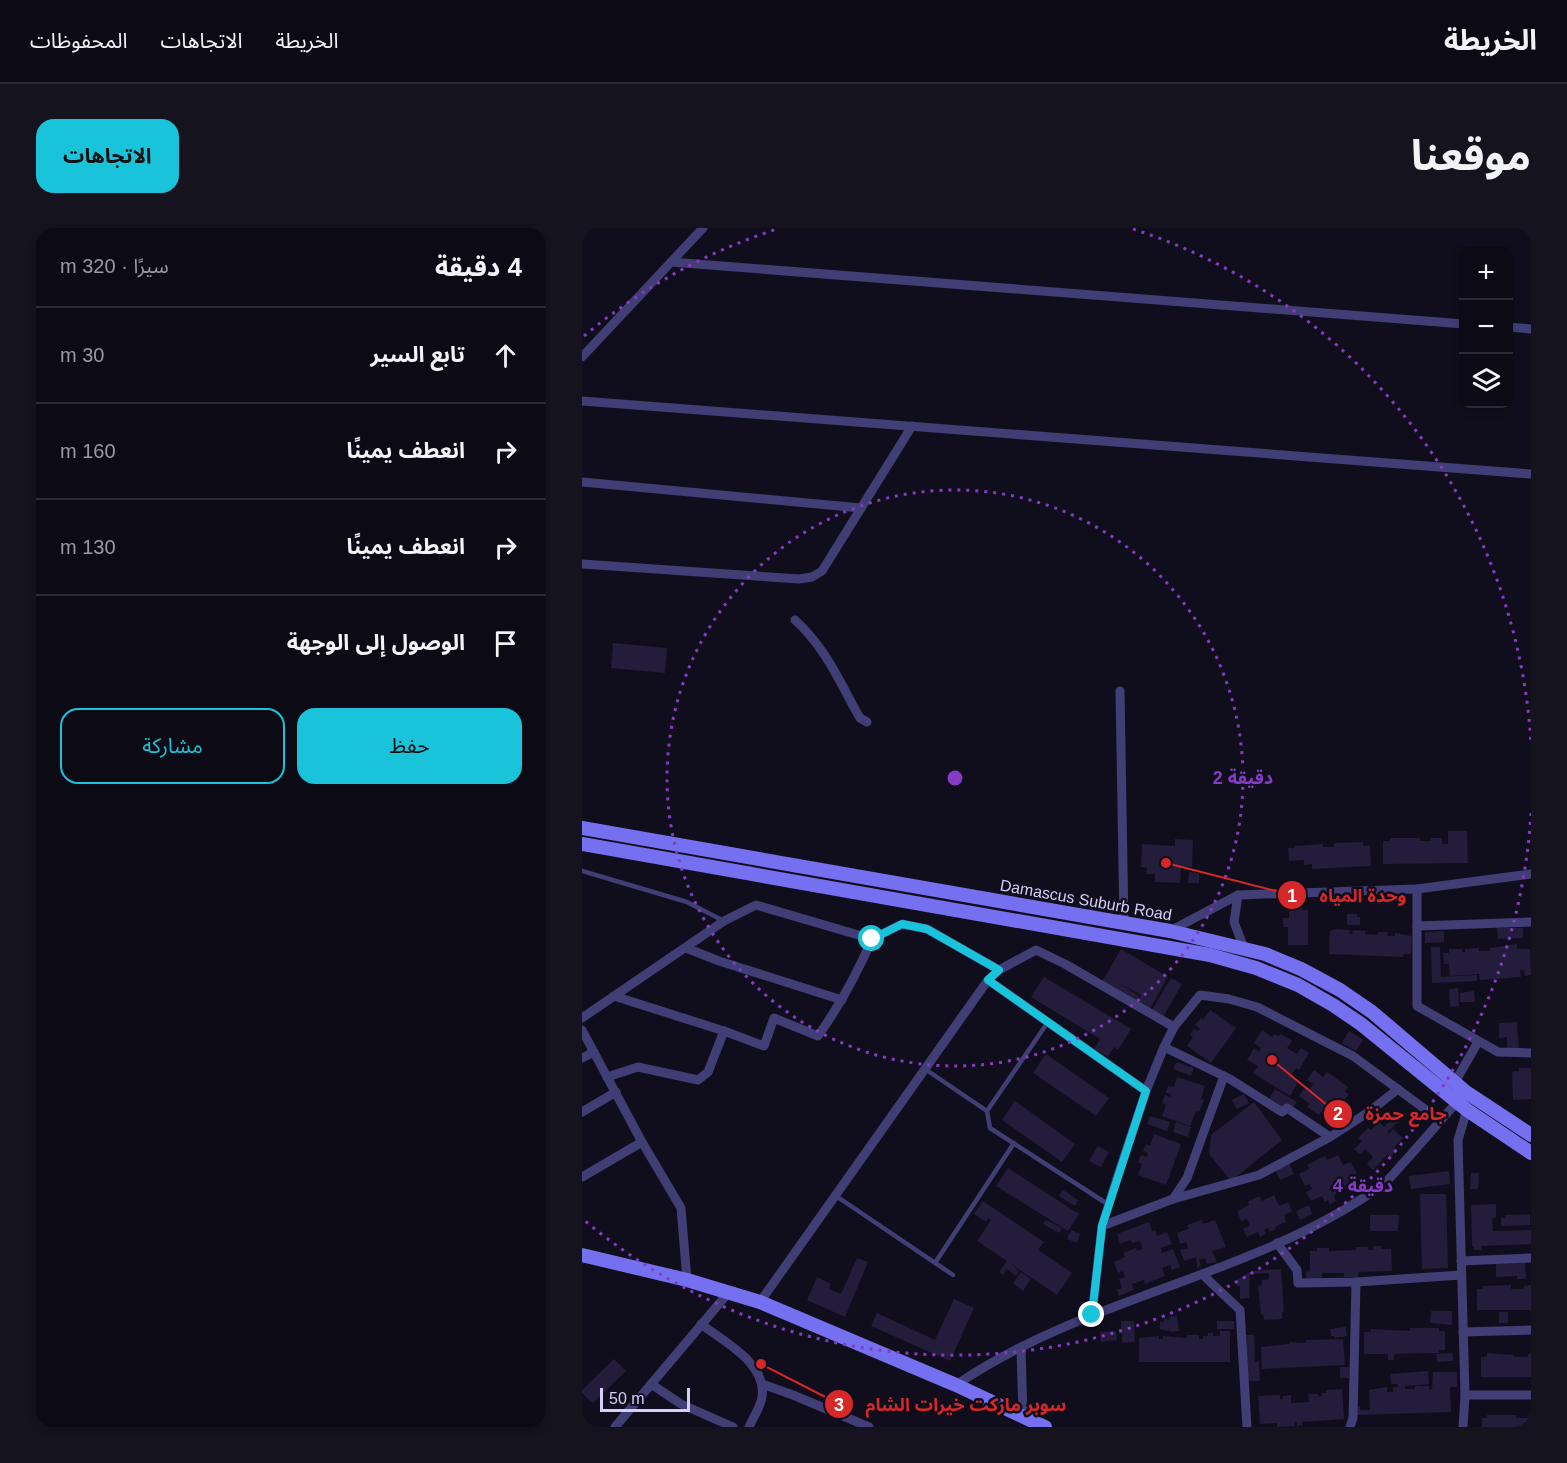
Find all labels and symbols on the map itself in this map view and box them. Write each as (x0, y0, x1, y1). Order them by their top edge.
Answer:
centre of rings (945, 768, 965, 788)
text: 2 دقيقة (1213, 768, 1273, 788)
street label: Damascus Suburb Road (999, 876, 1173, 924)
callout: وحدة المياه (1277, 877, 1419, 913)
text: 1 (1287, 886, 1297, 906)
text: وحدة المياه (1319, 886, 1407, 906)
route start (858, 925, 884, 951)
callout: جامع حمزة (1323, 1096, 1459, 1132)
text: 2 (1333, 1104, 1343, 1124)
text: جامع حمزة (1365, 1104, 1447, 1127)
text: 4 دقيقة (1333, 1176, 1393, 1196)
route end (1078, 1301, 1104, 1327)
scale bar (600, 1385, 690, 1412)
callout: سوبر ماركت خيرات الشام (824, 1386, 1078, 1422)
text: 3 (834, 1395, 844, 1415)
text: سوبر ماركت خيرات الشام (866, 1395, 1066, 1418)

